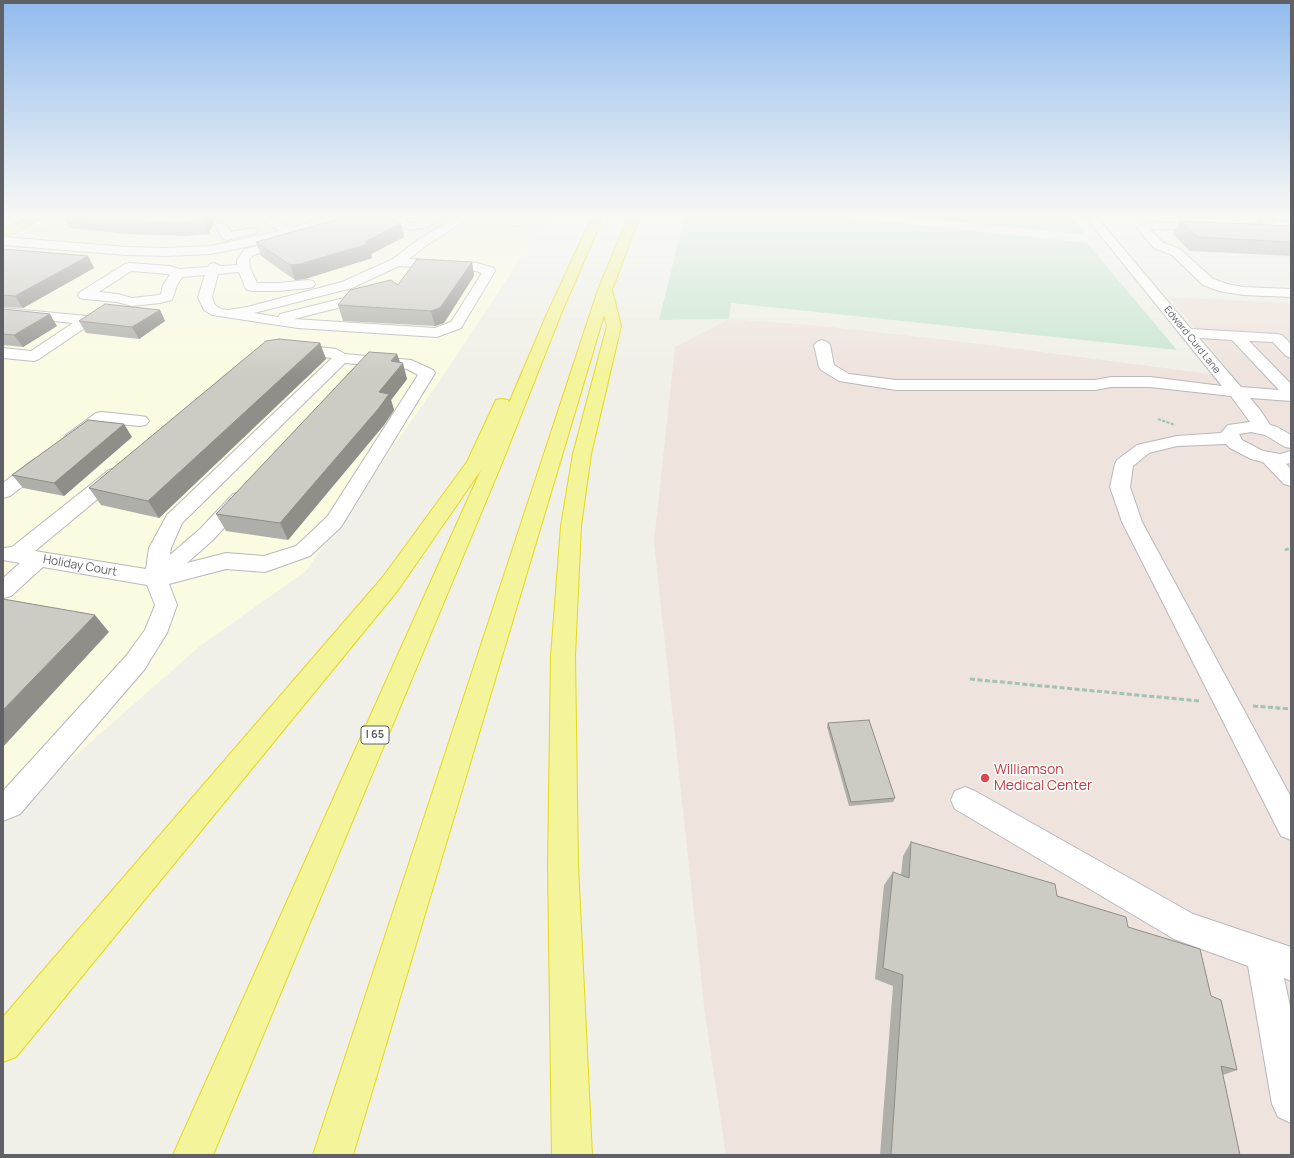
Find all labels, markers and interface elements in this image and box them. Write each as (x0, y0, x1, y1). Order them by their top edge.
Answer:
street label: Edward Curd Lane (1161, 304, 1223, 376)
street label: Holiday Court (42, 552, 118, 580)
road number: I 65 (361, 726, 389, 744)
place label: Williamson Medical Center (994, 762, 1092, 794)
marker: Williamson Medical Center (979, 772, 991, 784)

